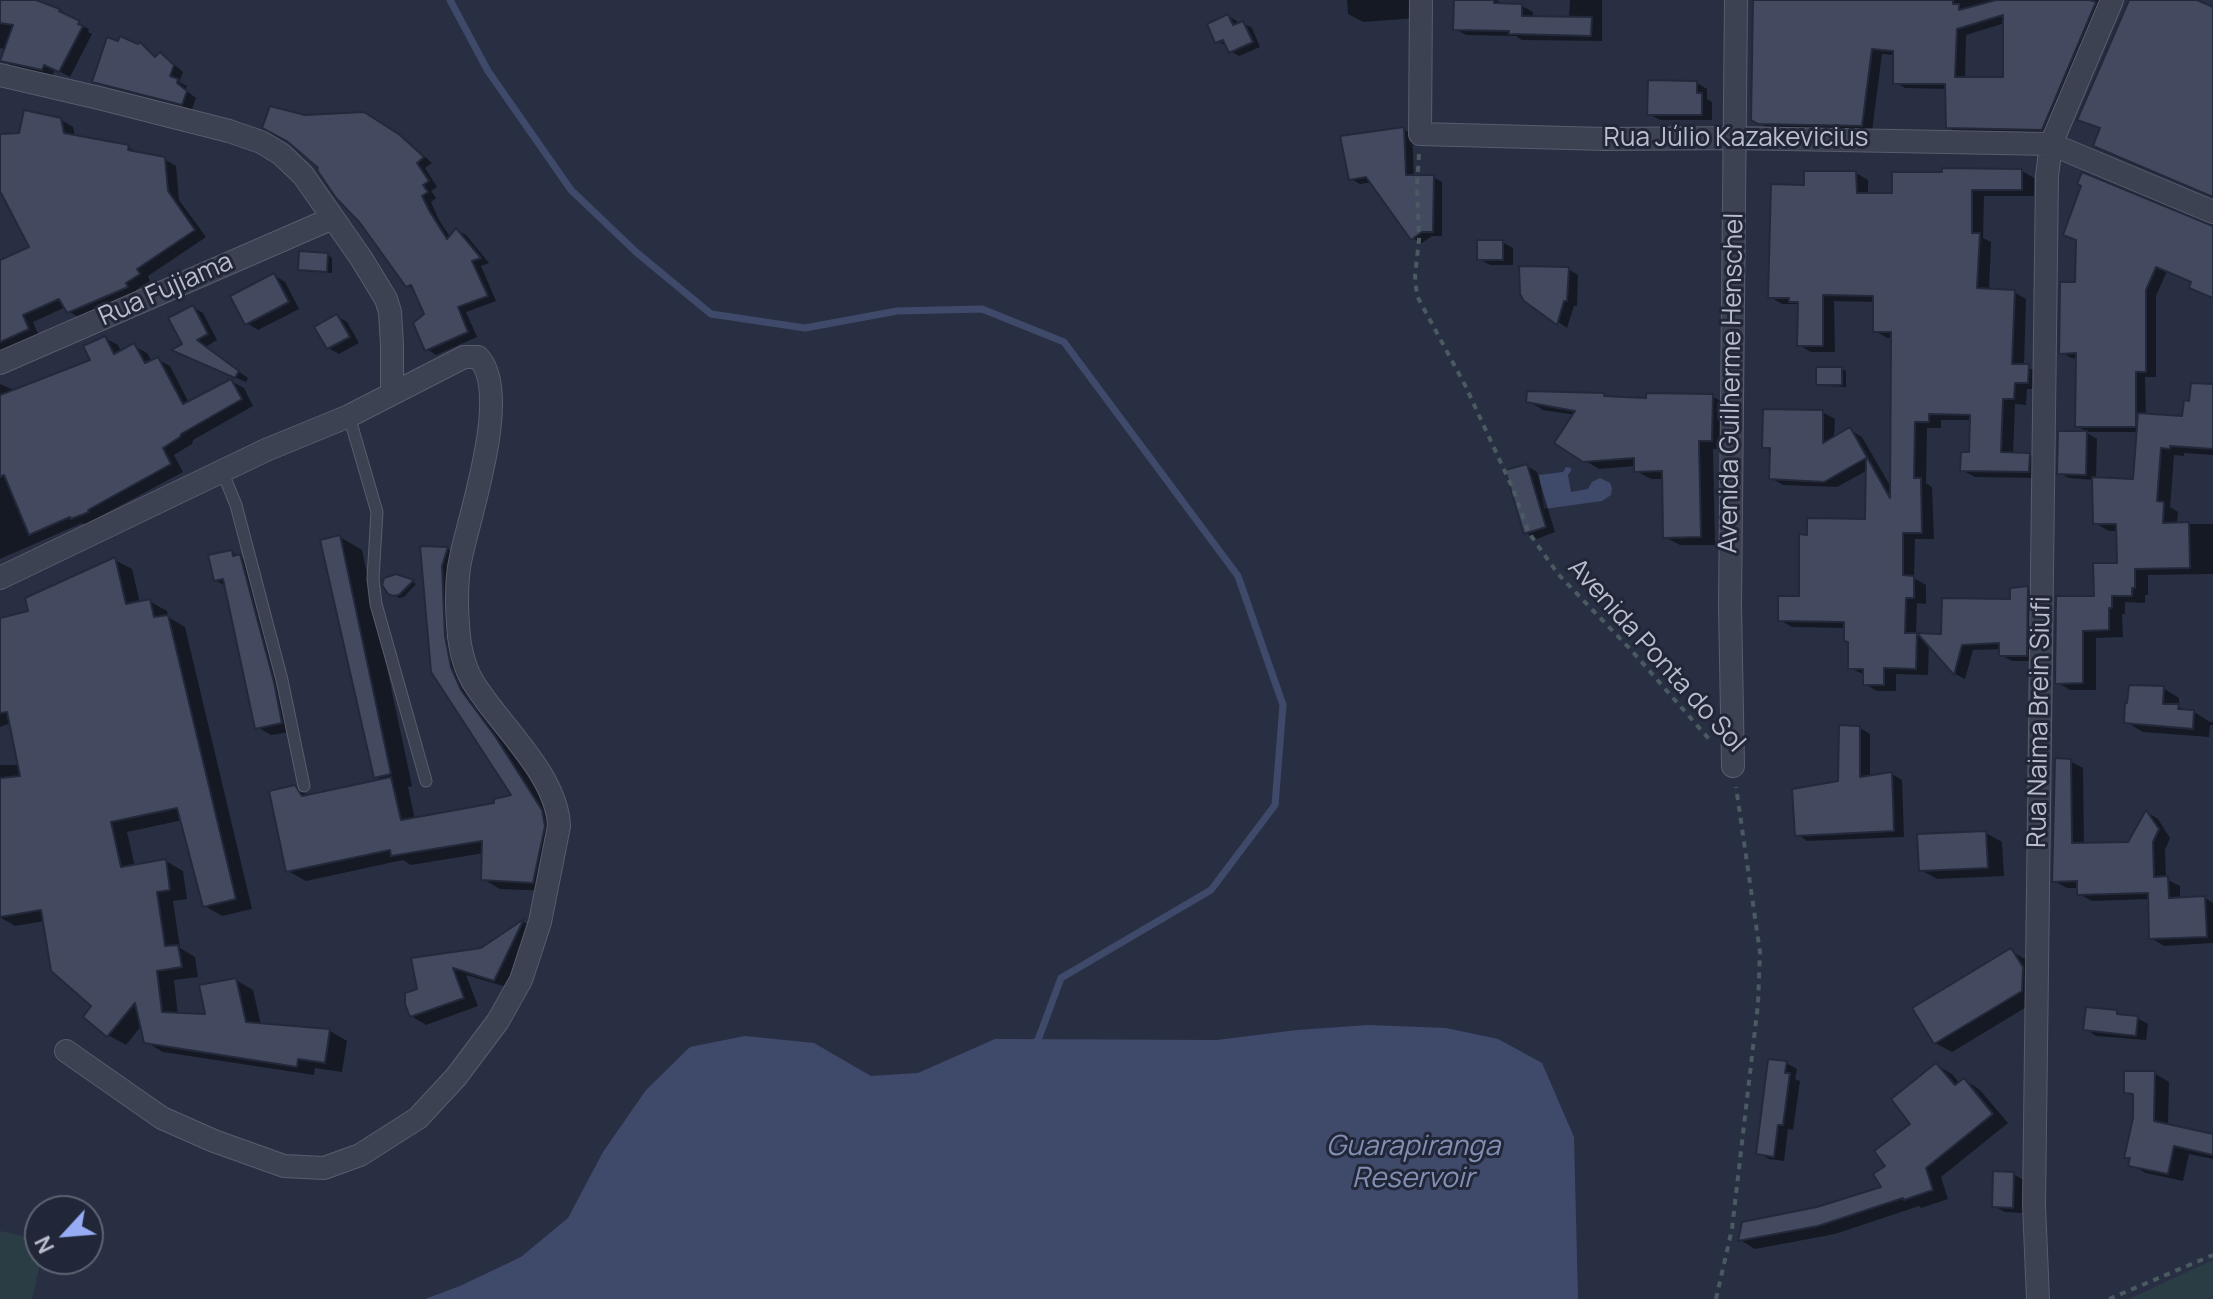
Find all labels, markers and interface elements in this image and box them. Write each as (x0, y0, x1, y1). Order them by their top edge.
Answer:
street label: Rua Júlio Kazakevicius (1604, 123, 1868, 155)
street label: Avenida Guilherme Henschel (1713, 212, 1751, 554)
street label: Rua Fujiama (94, 247, 238, 333)
street label: Avenida Ponta do Sol (1561, 553, 1751, 759)
street label: Rua Naima Brein Siufi (2022, 596, 2058, 848)
water label: Guarapiranga Reservoir (1326, 1130, 1500, 1196)
north arrow (24, 1195, 104, 1275)
text: N (27, 1231, 61, 1258)

